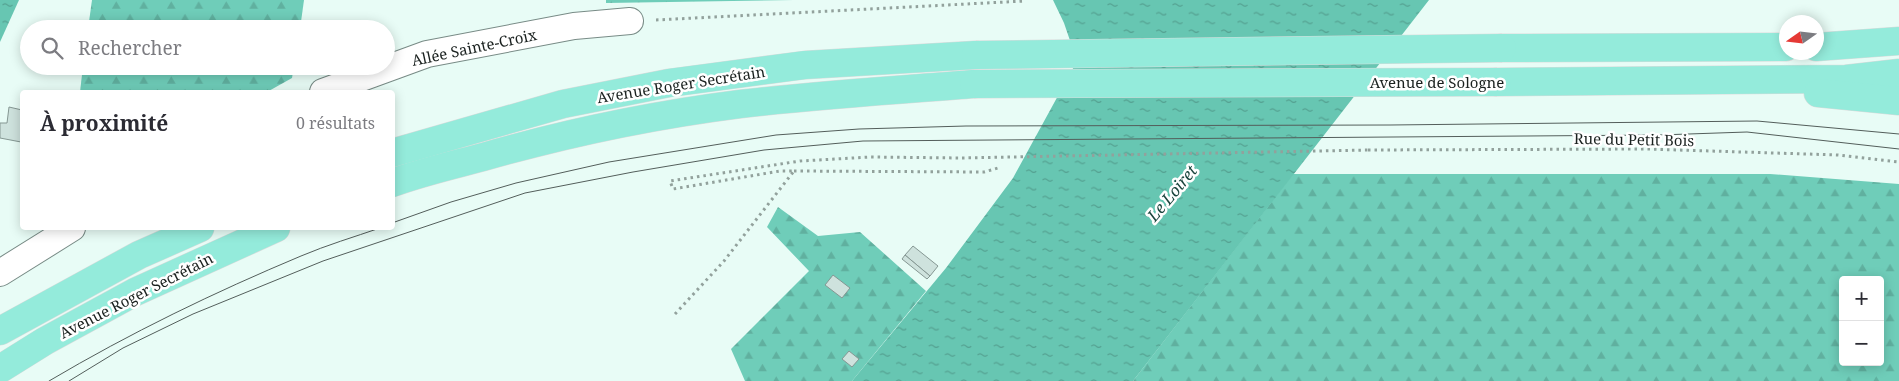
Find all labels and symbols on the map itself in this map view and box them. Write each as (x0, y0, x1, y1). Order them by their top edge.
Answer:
north arrow (1779, 15, 1824, 60)
street label: Allée Sainte-Croix (410, 24, 539, 70)
street label: Avenue Roger Secrétain (596, 61, 767, 107)
street label: Avenue de Sologne (1370, 72, 1504, 92)
street label: Rue du Petit Bois (1574, 128, 1695, 150)
water label: Le Loiret (1141, 160, 1202, 226)
street label: Avenue Roger Secrétain (56, 247, 217, 342)

